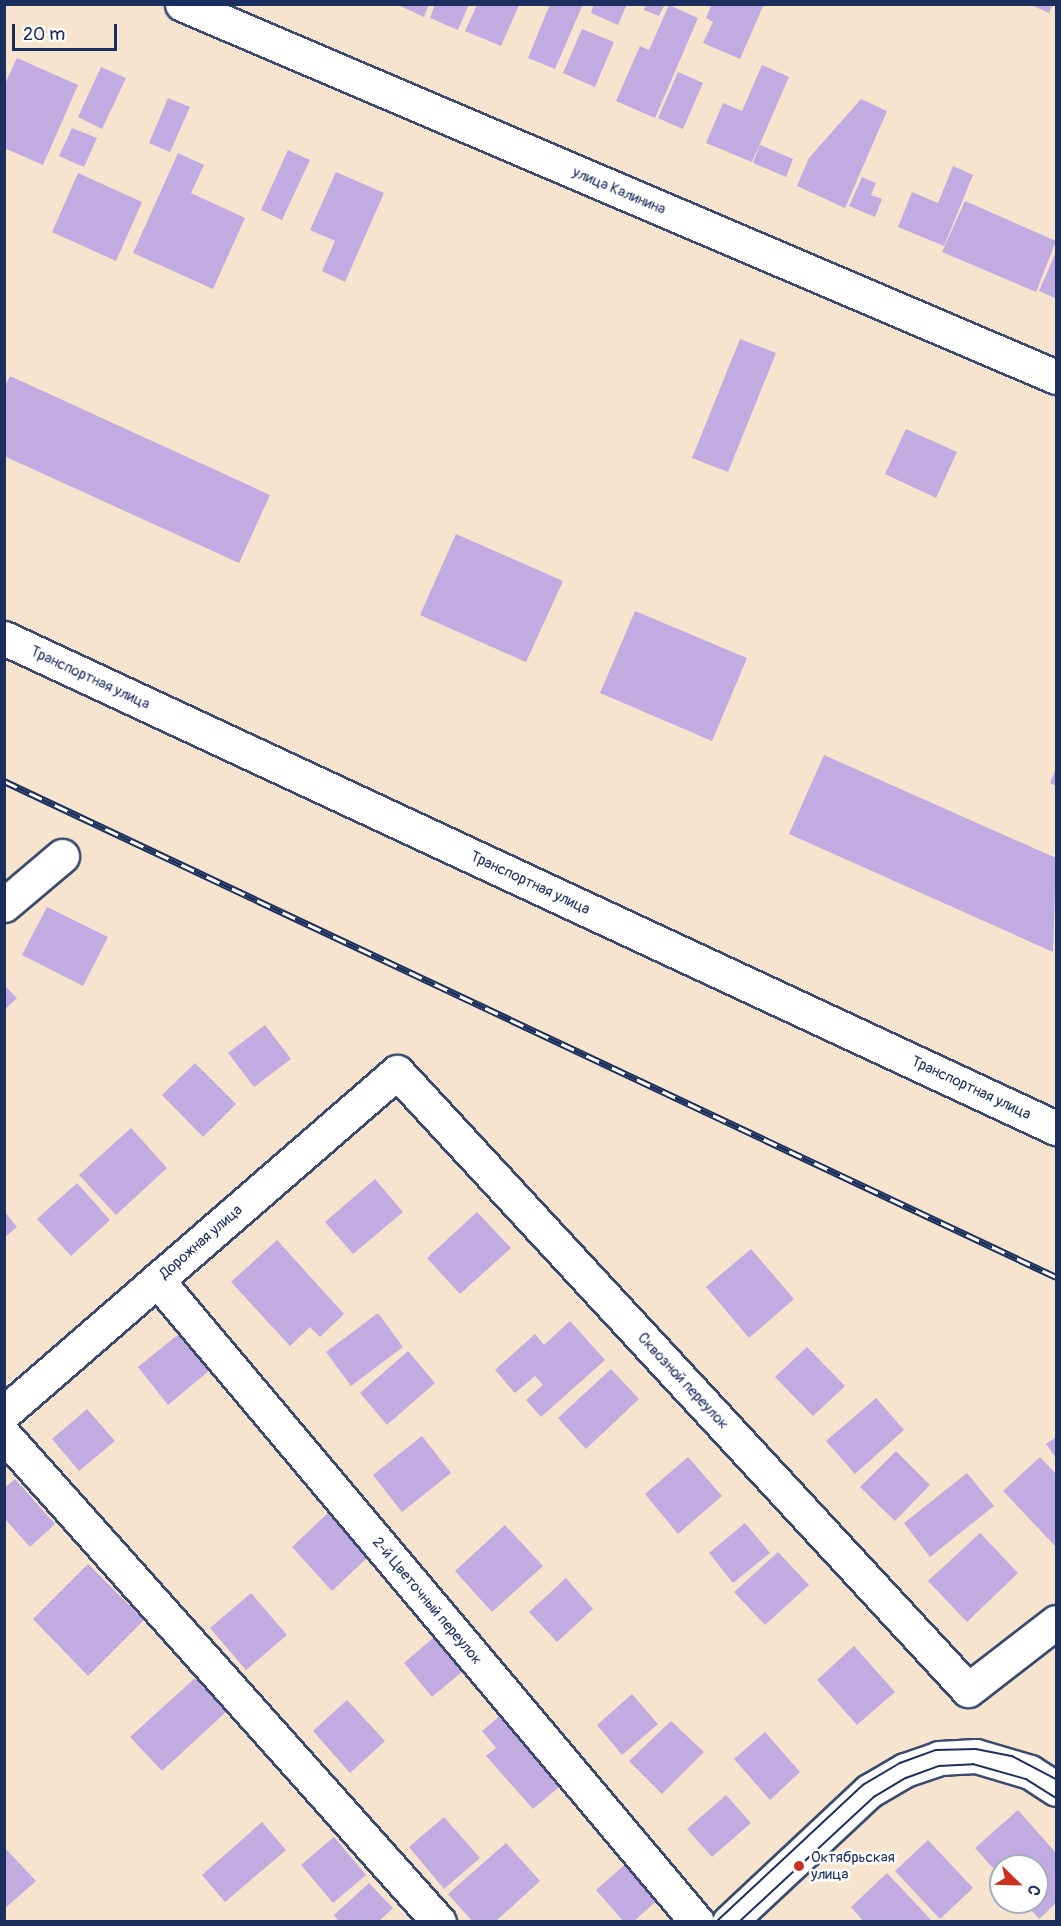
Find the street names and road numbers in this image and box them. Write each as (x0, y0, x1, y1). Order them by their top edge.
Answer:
street label: улица Калинина (570, 163, 668, 219)
street label: Транспортная улица (27, 642, 153, 714)
street label: Транспортная улица (467, 847, 593, 919)
street label: Транспортная улица (908, 1052, 1034, 1124)
street label: Дорожная улица (156, 1201, 246, 1283)
street label: Сквозной переулок (634, 1329, 732, 1433)
street label: 2-й Цветочный переулок (368, 1534, 486, 1668)

